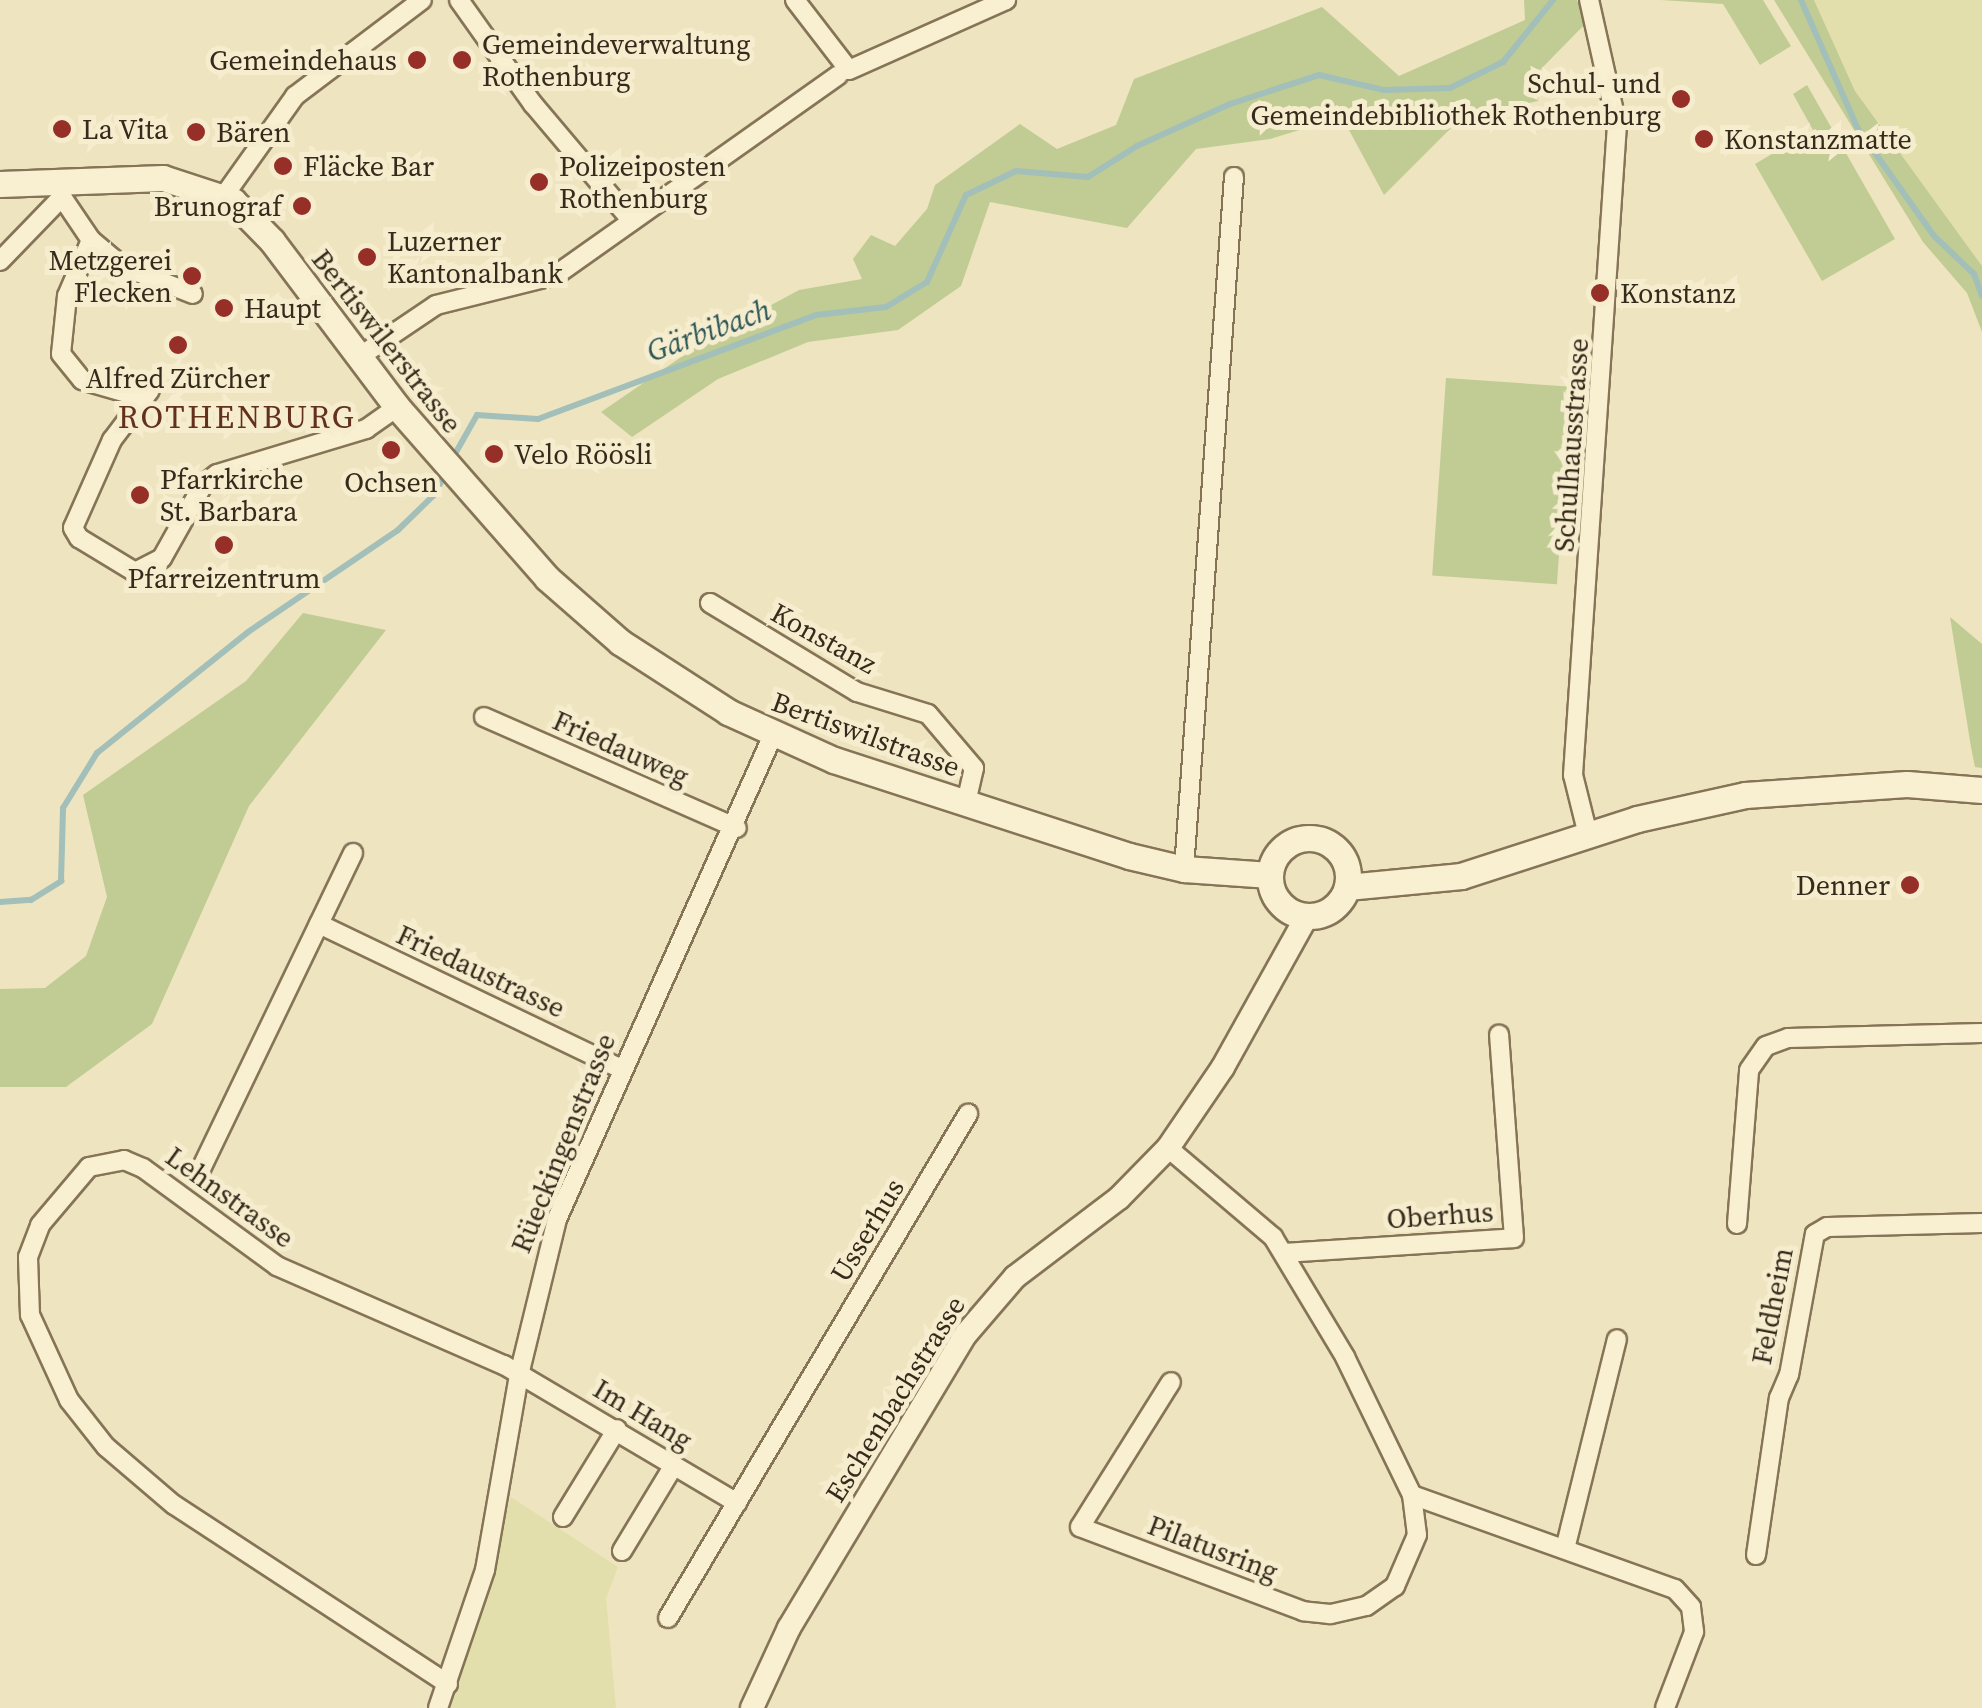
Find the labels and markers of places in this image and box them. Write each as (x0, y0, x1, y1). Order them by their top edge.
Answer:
place label: Gemeindeverwaltung Rothenburg (482, 27, 750, 93)
place label: Gemeindehaus (209, 43, 397, 77)
marker: Gemeindehaus (406, 49, 428, 71)
marker: Gemeindeverwaltung Rothenburg (451, 49, 473, 71)
place label: Schul- und Gemeindebibliothek Rothenburg (1251, 66, 1661, 132)
marker: Schul- und Gemeindebibliothek Rothenburg (1670, 88, 1692, 110)
place label: La Vita (82, 112, 169, 146)
place label: Bären (216, 115, 291, 149)
marker: La Vita (51, 118, 73, 140)
marker: Bären (185, 121, 207, 143)
place label: Konstanzmatte (1724, 122, 1912, 156)
marker: Konstanzmatte (1693, 128, 1715, 150)
place label: Fläcke Bar (303, 149, 434, 183)
place label: Polizeiposten Rothenburg (559, 149, 726, 215)
marker: Fläcke Bar (272, 155, 294, 177)
marker: Polizeiposten Rothenburg (528, 171, 550, 193)
place label: Brunograf (154, 189, 282, 223)
marker: Brunograf (291, 195, 313, 217)
place label: Luzerner Kantonalbank (387, 224, 563, 290)
place label: Metzgerei Flecken (48, 243, 172, 309)
marker: Luzerner Kantonalbank (356, 246, 378, 268)
marker: Metzgerei Flecken (181, 265, 203, 287)
place label: Konstanz (1620, 276, 1736, 310)
marker: Konstanz (1589, 282, 1611, 304)
place label: Haupt (244, 291, 321, 325)
marker: Haupt (213, 297, 235, 319)
marker: Alfred Zürcher (167, 334, 189, 356)
place label: Alfred Zürcher (86, 361, 270, 395)
place label: Velo Röösli (514, 437, 652, 471)
marker: Ochsen (380, 439, 402, 461)
marker: Velo Röösli (483, 443, 505, 465)
place label: Pfarrkirche St. Barbara (160, 462, 304, 528)
place label: Ochsen (344, 465, 438, 499)
marker: Pfarrkirche St. Barbara (129, 484, 151, 506)
marker: Pfarreizentrum (213, 534, 235, 556)
place label: Pfarreizentrum (128, 561, 320, 595)
place label: Denner (1796, 868, 1890, 902)
marker: Denner (1899, 874, 1921, 896)

